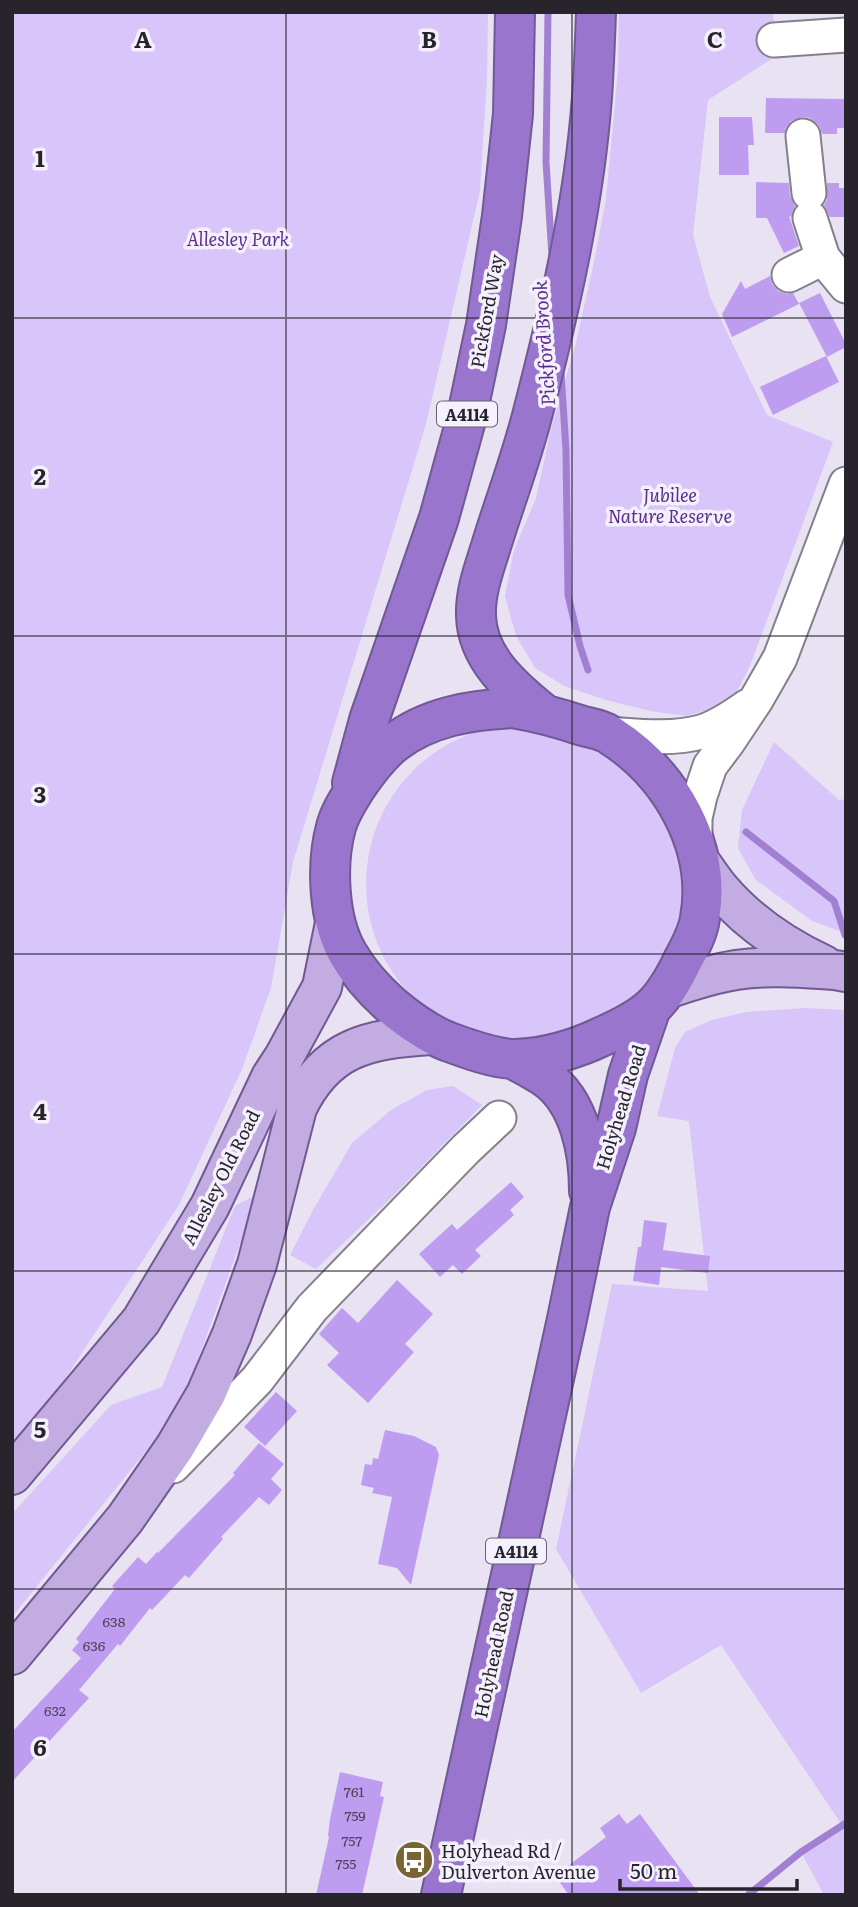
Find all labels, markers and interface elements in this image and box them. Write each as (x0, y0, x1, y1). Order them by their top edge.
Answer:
text: A (134, 21, 152, 55)
text: B (421, 21, 437, 55)
text: C (707, 21, 723, 55)
text: 1 (35, 140, 45, 174)
park label: Allesley Park (187, 225, 290, 252)
street label: Pickford Way (463, 251, 509, 370)
water label: Pickford Brook (525, 279, 561, 407)
road number: A4114 (437, 402, 497, 426)
text: 2 (34, 458, 46, 492)
park label: Jubilee Nature Reserve (608, 481, 732, 529)
text: 3 (34, 776, 46, 810)
street label: Holyhead Road (588, 1041, 652, 1173)
text: 4 (33, 1093, 47, 1127)
street label: Allesley Old Road (174, 1105, 266, 1249)
text: 5 (34, 1411, 46, 1445)
road number: A4114 (486, 1539, 546, 1564)
street label: Holyhead Road (466, 1588, 520, 1720)
house number: 638 (103, 1611, 126, 1631)
house number: 636 (83, 1635, 106, 1655)
house number: 632 (44, 1700, 66, 1720)
text: 6 (33, 1729, 47, 1763)
house number: 761 (344, 1781, 364, 1801)
house number: 759 (344, 1805, 366, 1825)
house number: 757 (342, 1830, 362, 1850)
place label: Holyhead Rd / Dulverton Avenue (441, 1837, 596, 1885)
bus stop icon: Holyhead Rd / Dulverton Avenue (393, 1839, 435, 1881)
scale bar (620, 1848, 797, 1892)
house number: 755 (336, 1853, 356, 1873)
text: 50 m (630, 1854, 677, 1885)

